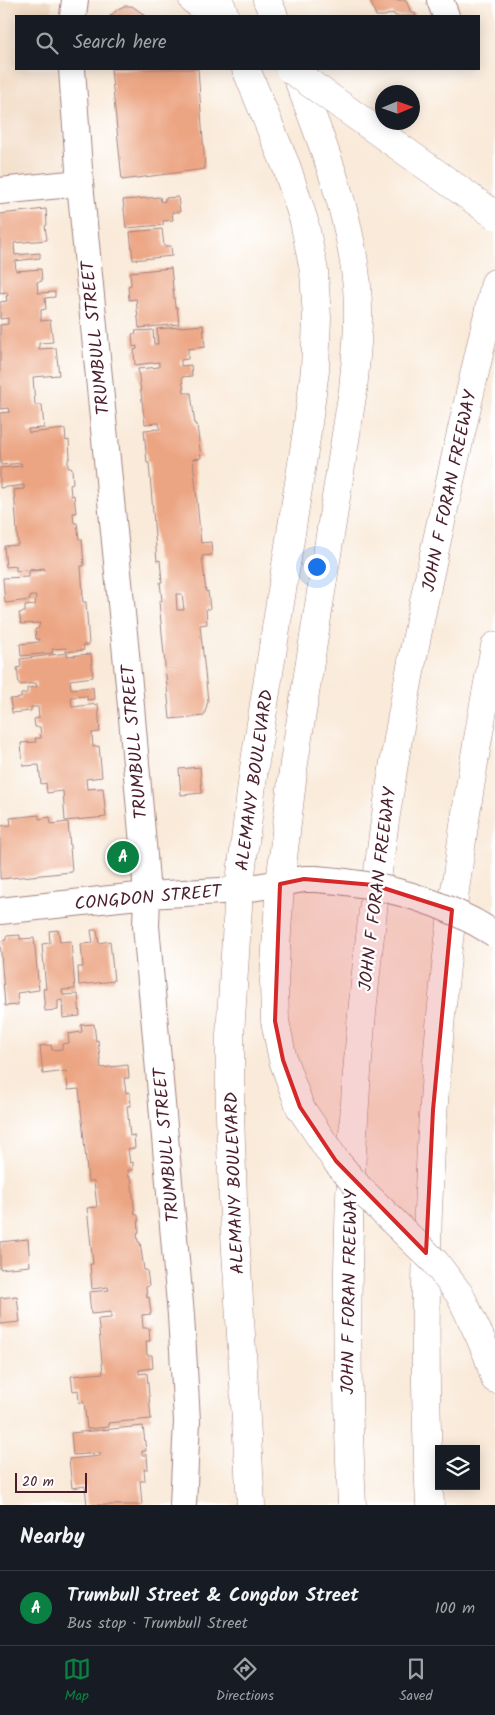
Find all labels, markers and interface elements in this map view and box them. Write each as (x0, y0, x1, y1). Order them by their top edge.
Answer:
search box (15, 15, 480, 70)
text: Search here (73, 28, 167, 58)
icon: search (33, 29, 61, 57)
north arrow (375, 85, 420, 130)
street label: TRUMBULL STREET (74, 258, 119, 416)
street label: JOHN F FORAN FREEWAY (415, 387, 486, 595)
your location (304, 554, 330, 580)
street label: TRUMBULL STREET (114, 662, 157, 820)
street label: ALEMANY BOULEVARD (228, 687, 283, 873)
street label: JOHN F FORAN FREEWAY (352, 785, 405, 993)
pin: A (107, 838, 139, 876)
street label: CONGDON STREET (73, 878, 224, 919)
street label: TRUMBULL STREET (146, 1065, 189, 1223)
street label: ALEMANY BOULEVARD (218, 1091, 253, 1275)
street label: JOHN F FORAN FREEWAY (334, 1189, 367, 1395)
map controls (435, 1445, 480, 1490)
button: layers (435, 1445, 480, 1490)
scale bar (15, 1470, 88, 1493)
text: 20 m (22, 1471, 54, 1493)
text: Nearby (20, 1521, 85, 1554)
text: Trumbull Street & Congdon Street (67, 1581, 359, 1611)
text: A (31, 1596, 41, 1621)
text: 100 m (435, 1596, 475, 1621)
text: Bus stop · Trumbull Street (67, 1611, 248, 1636)
tab: Map (63, 1655, 91, 1707)
tab: Directions (216, 1655, 274, 1707)
tab: Saved (399, 1655, 432, 1707)

